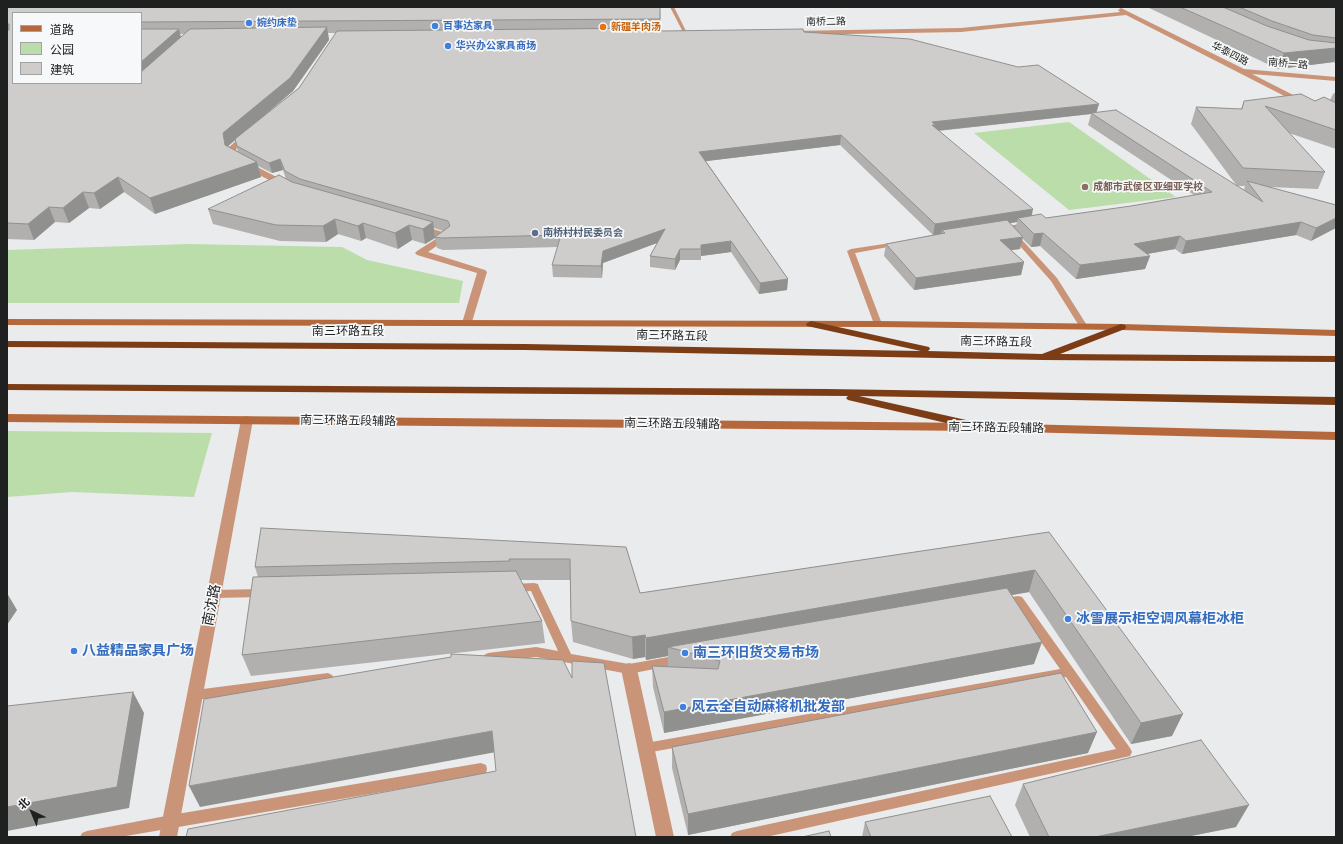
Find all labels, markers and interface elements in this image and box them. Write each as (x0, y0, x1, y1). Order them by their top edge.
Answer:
legend (12, 12, 142, 84)
street label: 南桥二路 (806, 16, 846, 28)
place label: 婉约床垫 (257, 17, 297, 29)
marker: 婉约床垫 (244, 18, 254, 28)
place label: 百事达家具 (443, 20, 493, 32)
marker: 百事达家具 (430, 21, 440, 31)
place label: 新疆羊肉汤 (611, 21, 661, 33)
text: 道路 (50, 22, 74, 37)
marker: 新疆羊肉汤 (598, 22, 608, 32)
place label: 华兴办公家具商场 (456, 40, 536, 52)
street label: 华泰四路 (1209, 40, 1251, 68)
marker: 华兴办公家具商场 (443, 41, 453, 51)
text: 公园 (50, 42, 74, 57)
street label: 南桥一路 (1268, 56, 1308, 72)
text: 建筑 (50, 62, 74, 77)
place label: 成都市武侯区亚细亚学校 (1093, 181, 1203, 193)
marker: 成都市武侯区亚细亚学校 (1080, 182, 1090, 192)
place label: 南桥村村民委员会 (543, 227, 623, 239)
marker: 南桥村村民委员会 (530, 228, 540, 238)
street label: 南三环路五段 (312, 325, 384, 339)
street label: 南三环路五段 (636, 328, 708, 344)
street label: 南三环路五段 (960, 334, 1032, 350)
street label: 南三环路五段辅路 (300, 413, 396, 429)
street label: 南三环路五段辅路 (624, 416, 720, 432)
street label: 南三环路五段辅路 (948, 420, 1044, 436)
street label: 南沈路 (200, 583, 224, 627)
place label: 冰雪展示柜空调风幕柜冰柜 (1076, 611, 1244, 627)
marker: 冰雪展示柜空调风幕柜冰柜 (1063, 614, 1073, 624)
place label: 八益精品家具广场 (82, 643, 194, 659)
place label: 南三环旧货交易市场 (693, 645, 819, 661)
marker: 八益精品家具广场 (69, 646, 79, 656)
marker: 南三环旧货交易市场 (680, 648, 690, 658)
place label: 风云全自动麻将机批发部 (691, 699, 845, 715)
marker: 风云全自动麻将机批发部 (678, 702, 688, 712)
north arrow (12, 792, 52, 832)
text: 北 (15, 795, 32, 812)

